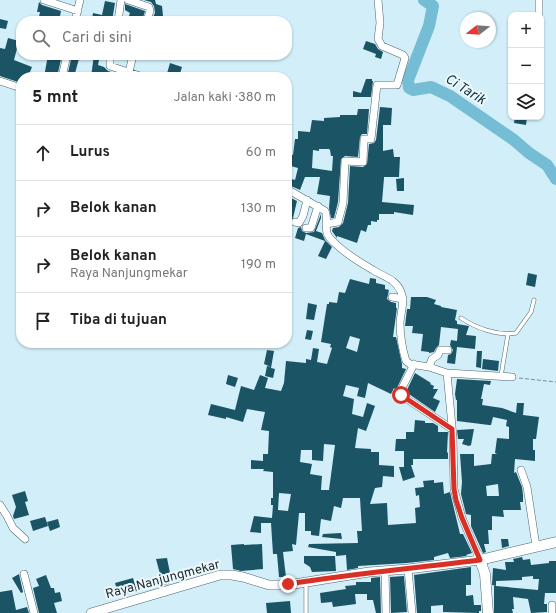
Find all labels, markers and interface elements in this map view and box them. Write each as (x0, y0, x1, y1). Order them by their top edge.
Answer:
north arrow (460, 12, 496, 48)
map controls (508, 12, 544, 120)
button: + (508, 12, 544, 48)
search box (16, 16, 292, 60)
icon: search (30, 27, 52, 49)
text: Cari di sini (62, 29, 132, 48)
button: − (508, 48, 544, 84)
water label: Ci Tarik (442, 71, 489, 110)
button: layers (508, 84, 544, 120)
text: 5 mnt (32, 87, 78, 109)
text: Jalan kaki · 380 m (173, 90, 276, 106)
icon: ahead (32, 142, 54, 164)
text: Lurus (70, 143, 110, 162)
text: 60 m (246, 145, 276, 161)
icon: right (32, 198, 54, 220)
text: Belok kanan (70, 199, 157, 218)
text: 130 m (241, 201, 276, 217)
text: Belok kanan (70, 247, 157, 266)
icon: right (32, 254, 54, 276)
text: 190 m (241, 257, 276, 273)
text: Raya Nanjungmekar (70, 266, 188, 282)
icon: arrive (32, 310, 54, 332)
text: Tiba di tujuan (70, 311, 167, 330)
route start (392, 386, 410, 404)
street label: Raya Nanjungmekar (104, 557, 222, 603)
route end (279, 575, 297, 593)

